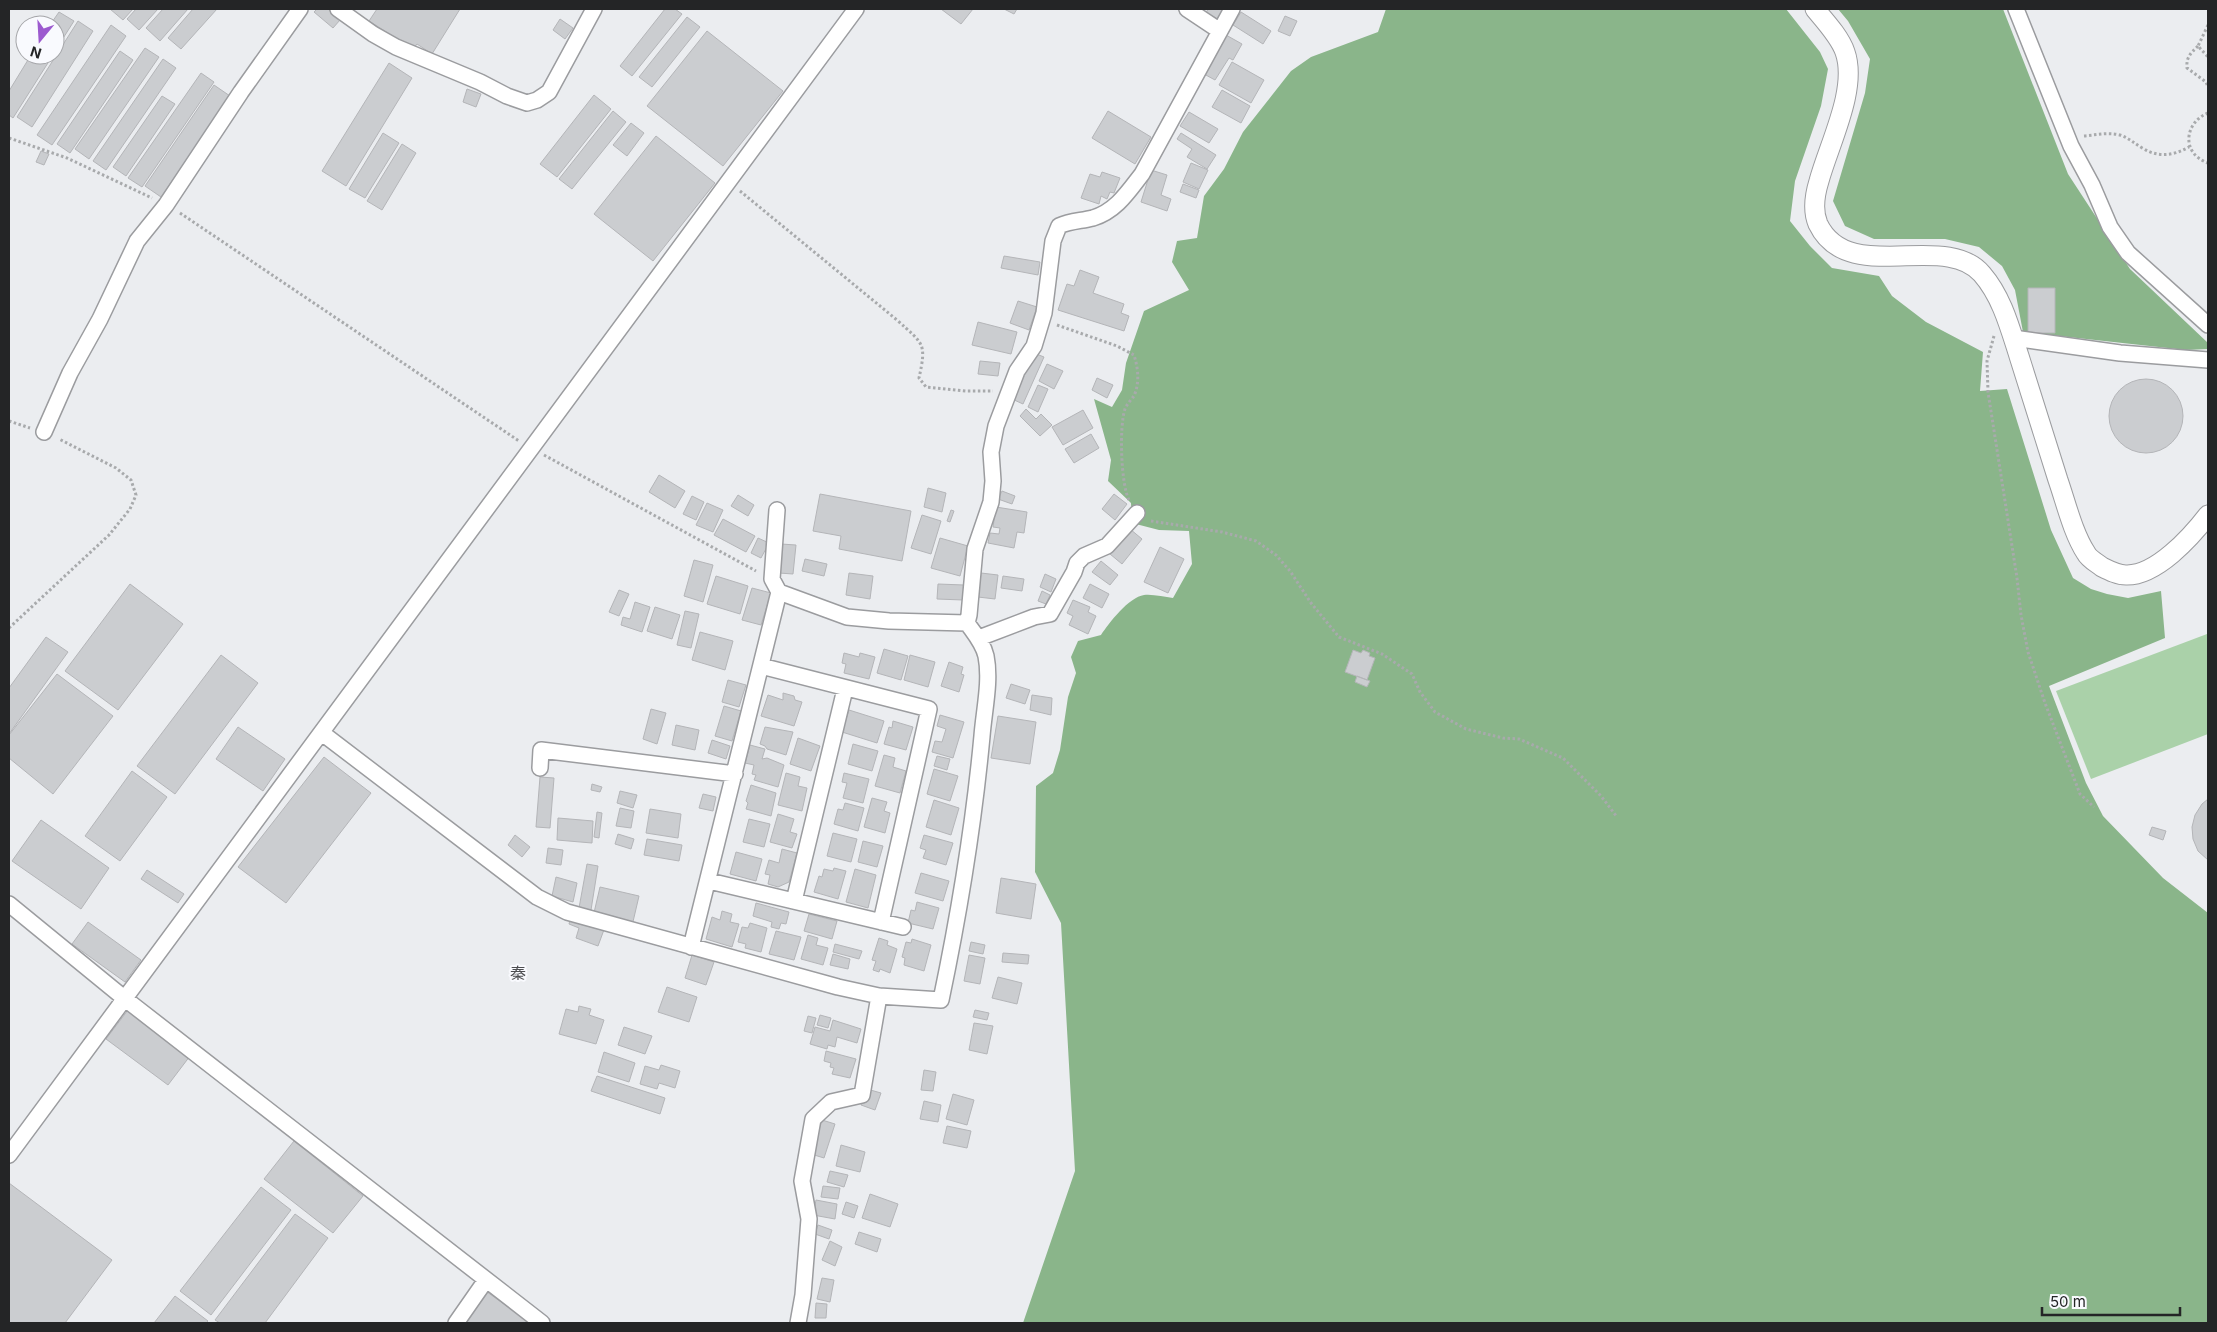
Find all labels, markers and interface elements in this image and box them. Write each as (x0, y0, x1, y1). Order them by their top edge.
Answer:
north arrow (15, 15, 65, 65)
text: N (28, 43, 44, 63)
district label: 秦 (510, 963, 526, 983)
scale bar (2042, 1284, 2180, 1316)
text: 50 m (2050, 1292, 2086, 1311)

